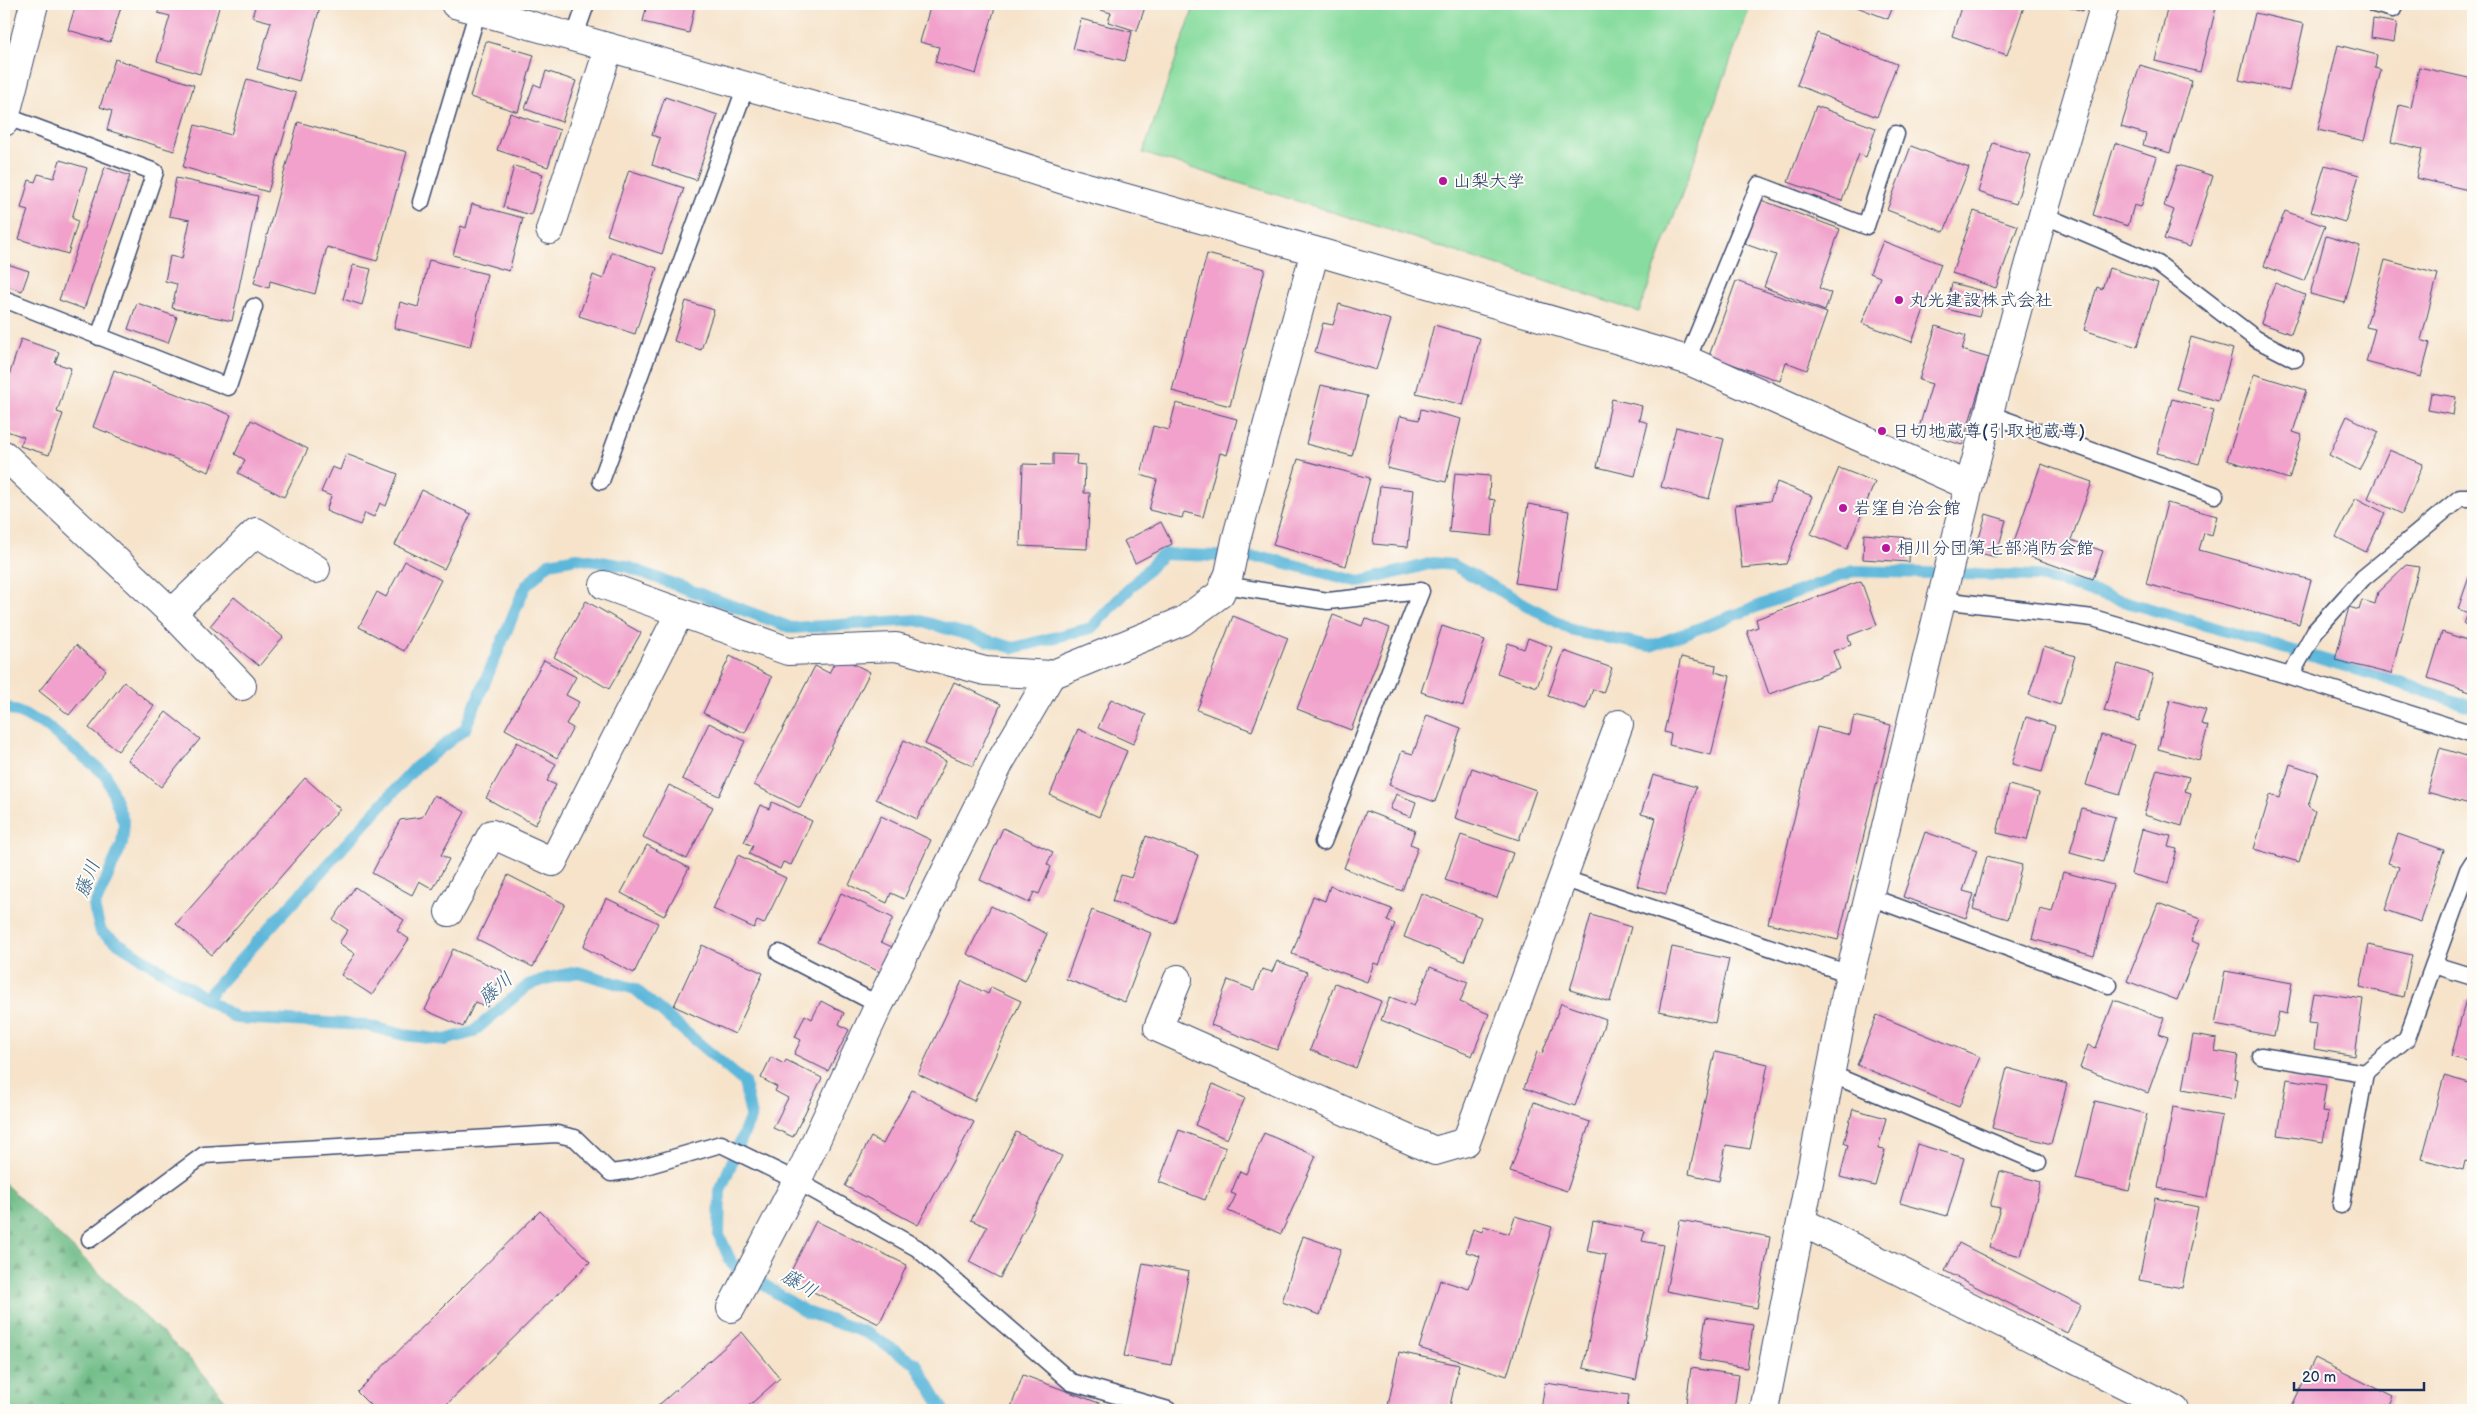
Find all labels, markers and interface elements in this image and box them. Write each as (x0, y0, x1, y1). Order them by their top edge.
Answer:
place label: 山梨大学 (1453, 171, 1525, 192)
marker: 山梨大学 (1437, 175, 1449, 187)
place label: 丸光建設株式会社 (1909, 290, 2053, 311)
marker: 丸光建設株式会社 (1893, 294, 1905, 306)
place label: 日切地蔵尊(引取地蔵尊) (1892, 421, 2085, 442)
marker: 日切地蔵尊(引取地蔵尊) (1876, 425, 1888, 437)
place label: 岩窪自治会館 (1853, 498, 1961, 519)
marker: 岩窪自治会館 (1837, 502, 1849, 514)
place label: 相川分団第七部消防会館 (1896, 538, 2094, 559)
marker: 相川分団第七部消防会館 (1880, 542, 1892, 554)
water label: 藤川 (70, 857, 106, 901)
water label: 藤川 (474, 968, 518, 1010)
water label: 藤川 (777, 1264, 821, 1304)
scale bar (2294, 1359, 2424, 1391)
text: 20 m (2302, 1368, 2336, 1387)

